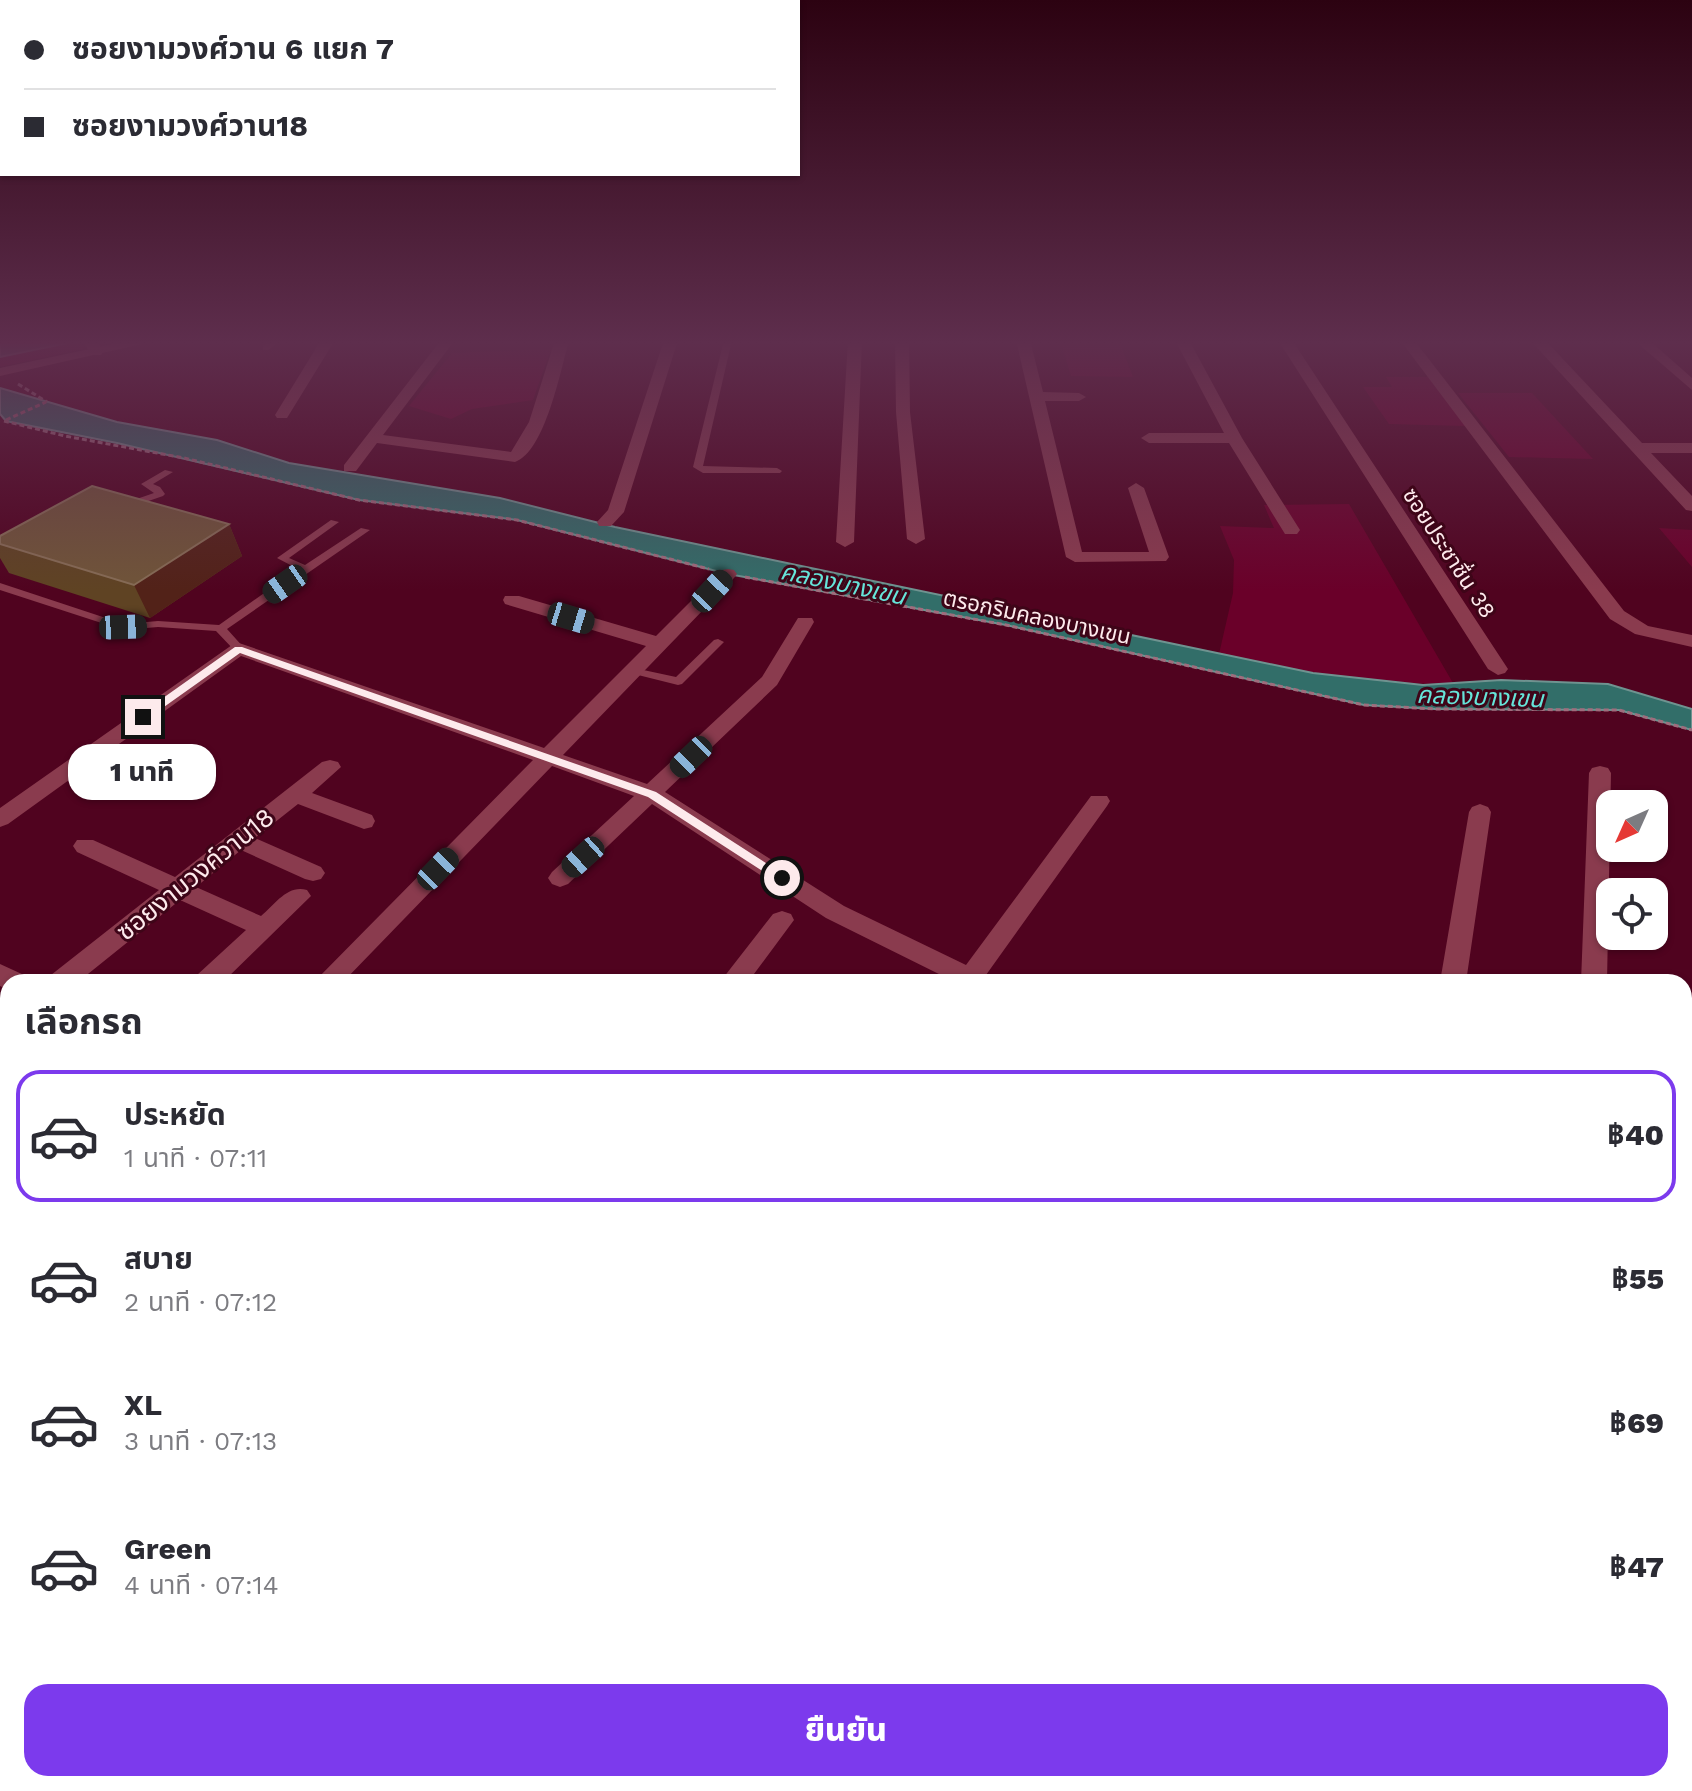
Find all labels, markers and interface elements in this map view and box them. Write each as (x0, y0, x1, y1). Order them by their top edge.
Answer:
text: ซอยงามวงศ์วาน 6 แยก 7 (72, 31, 394, 66)
text: ซอยงามวงศ์วาน18 (72, 108, 308, 143)
street label: ซอยประชาชื่น 38 (1398, 482, 1503, 623)
water label: คลองบางเขน (778, 557, 909, 611)
car (258, 560, 312, 608)
car (687, 565, 737, 617)
street label: ตรอกริมคลองบางเขน (941, 585, 1133, 649)
car (545, 600, 597, 636)
car (99, 614, 147, 640)
water label: คลองบางเขน (1416, 681, 1545, 713)
route end (125, 699, 161, 735)
car (665, 732, 717, 782)
callout: 1 นาที (69, 745, 217, 801)
text: 1 นาที (110, 757, 174, 787)
north arrow (1596, 790, 1668, 862)
map controls (1596, 790, 1668, 950)
street label: ซอยงามวงค์วาน18 (110, 801, 280, 947)
car (557, 832, 609, 882)
car (413, 843, 463, 895)
route start (764, 860, 800, 896)
button: locate (1596, 878, 1668, 950)
text: เลือกรถ (24, 1001, 143, 1043)
text: ประหยัด (124, 1097, 226, 1132)
icon: car (28, 1100, 100, 1172)
text: ฿40 (1607, 1117, 1664, 1152)
text: 1 นาที · 07:11 (124, 1143, 267, 1173)
text: สบาย (124, 1241, 193, 1276)
icon: car (28, 1244, 100, 1316)
text: ฿55 (1612, 1261, 1664, 1296)
text: 2 นาที · 07:12 (124, 1287, 277, 1317)
text: XL (124, 1387, 162, 1422)
icon: car (28, 1388, 100, 1460)
text: ฿69 (1609, 1405, 1664, 1440)
text: 3 นาที · 07:13 (124, 1426, 277, 1456)
text: Green (124, 1531, 212, 1566)
icon: car (28, 1532, 100, 1604)
text: ฿47 (1609, 1549, 1664, 1584)
text: 4 นาที · 07:14 (124, 1570, 279, 1600)
button: ยืนยัน (24, 1684, 1668, 1776)

